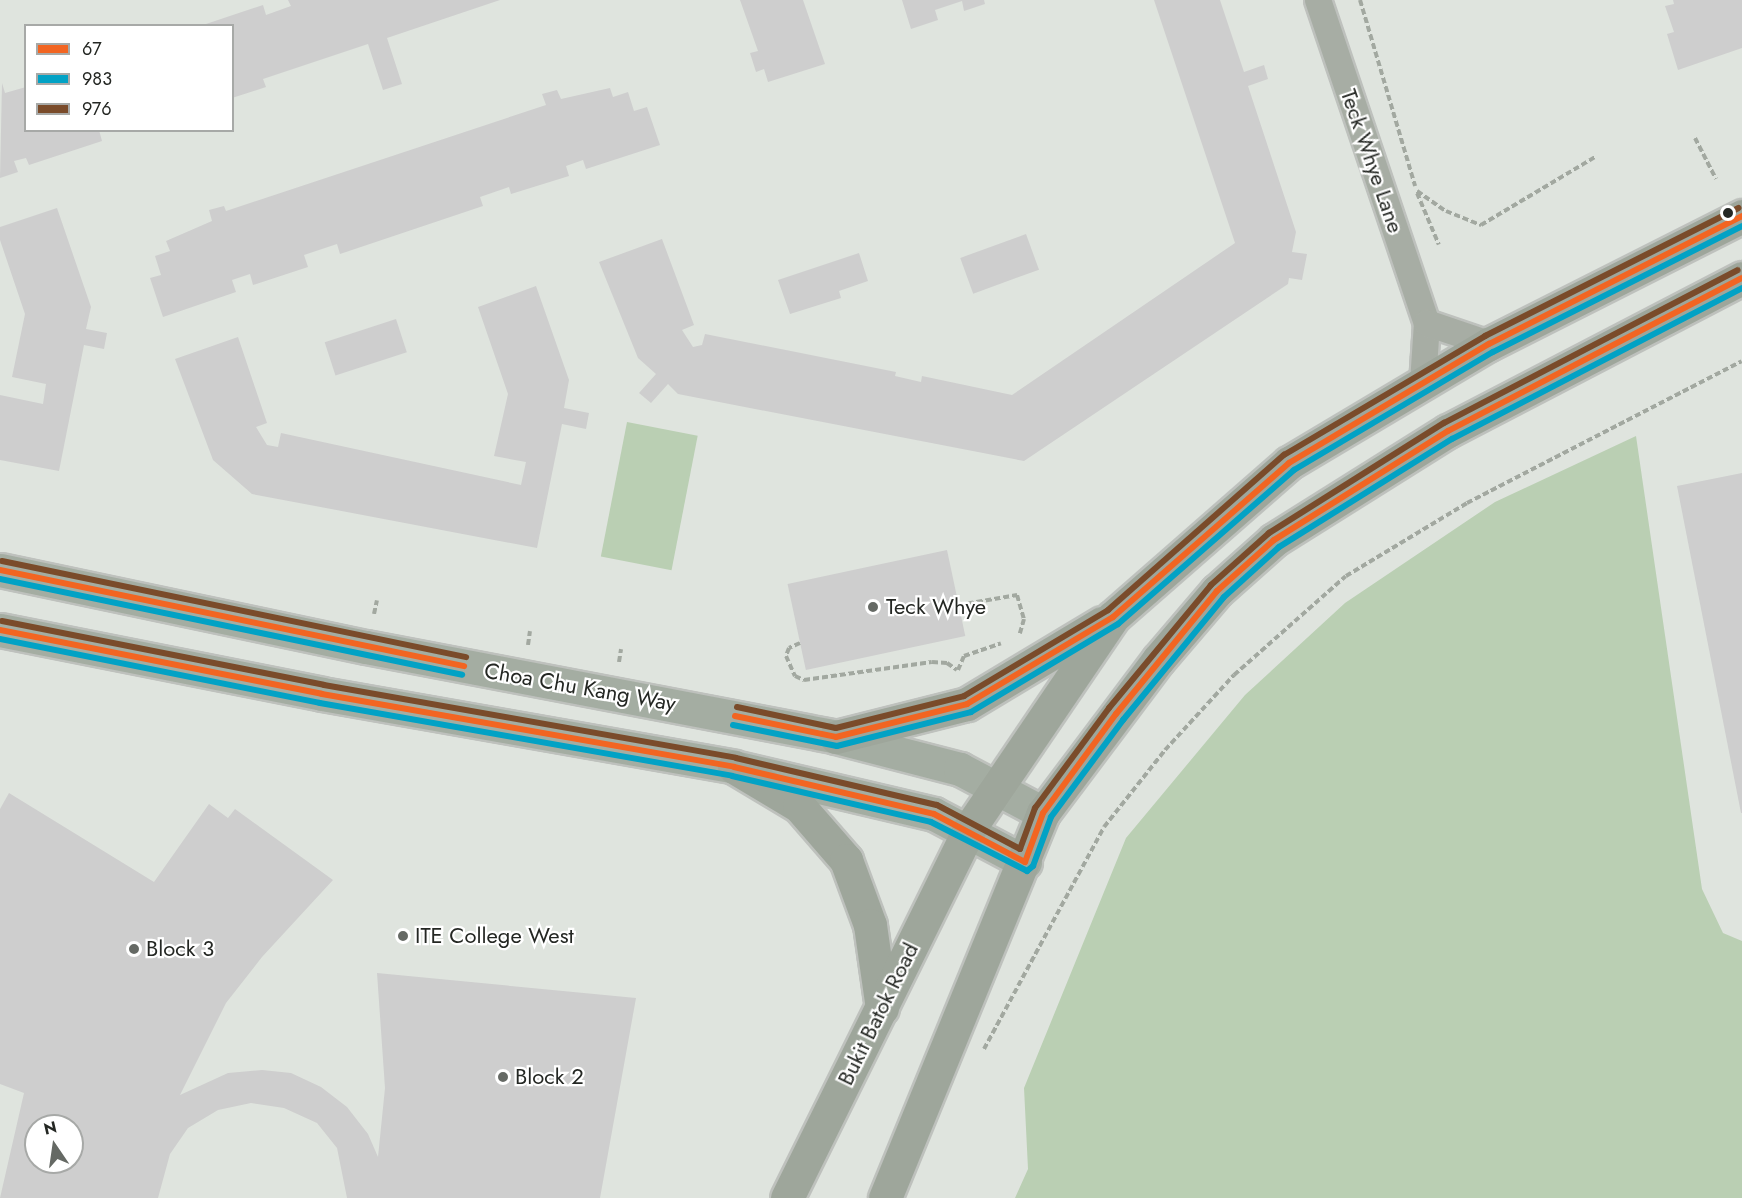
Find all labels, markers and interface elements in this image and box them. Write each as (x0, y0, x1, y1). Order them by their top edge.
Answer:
legend (24, 24, 234, 132)
text: 67 (82, 36, 102, 62)
text: 983 (82, 66, 112, 92)
street label: Teck Whye Lane (1335, 86, 1409, 236)
text: 976 (82, 96, 112, 122)
unlabelled marker (1722, 207, 1734, 219)
place label: Teck Whye (886, 594, 986, 620)
marker: Teck Whye (864, 598, 882, 616)
street label: Choa Chu Kang Way (482, 657, 678, 717)
place label: ITE College West (415, 923, 574, 949)
marker: ITE College West (396, 929, 410, 943)
place label: Block 3 (146, 936, 214, 962)
street label: Bukit Batok Road (832, 939, 924, 1089)
marker: Block 3 (127, 942, 141, 956)
place label: Block 2 (515, 1064, 584, 1090)
marker: Block 2 (496, 1070, 510, 1084)
north arrow (24, 1114, 84, 1174)
text: N (42, 1115, 59, 1141)

